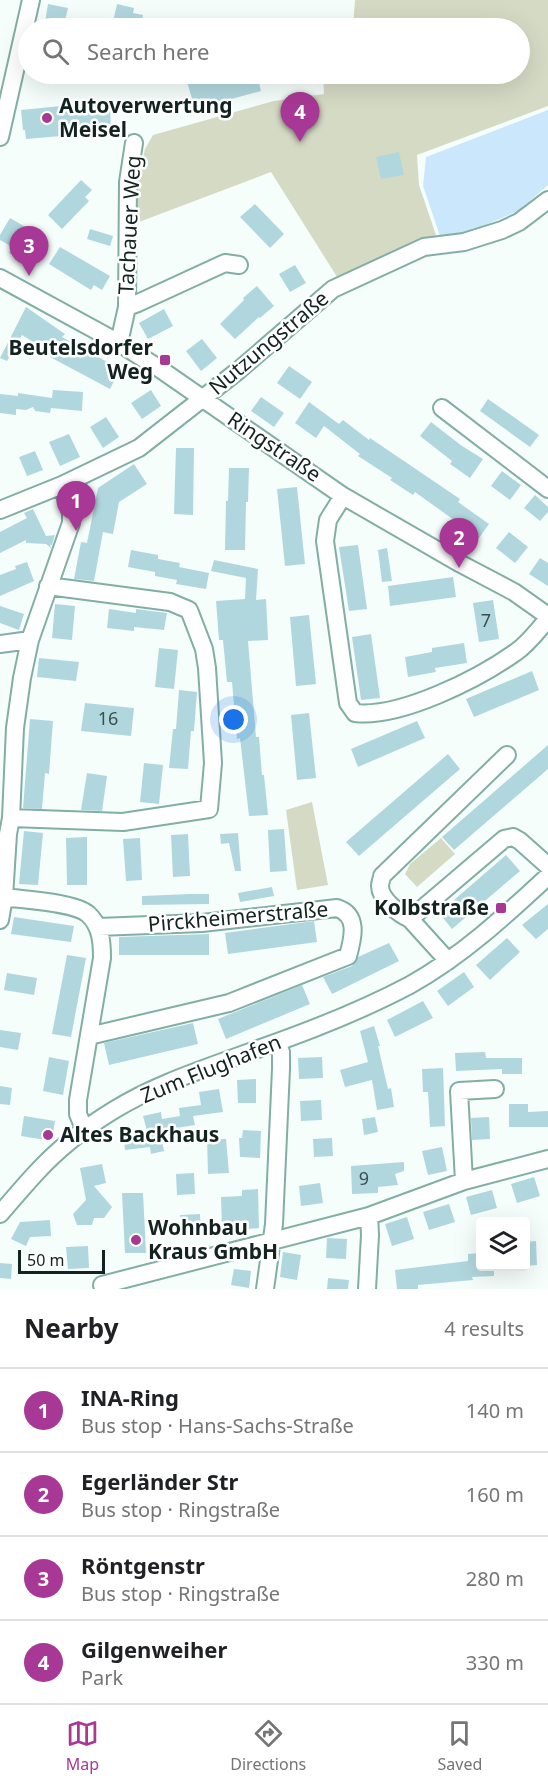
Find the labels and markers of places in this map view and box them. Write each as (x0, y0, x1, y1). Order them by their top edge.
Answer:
place label: Autoverwertung Meisel (59, 91, 233, 143)
pin: 4 (280, 92, 320, 142)
marker: Autoverwertung Meisel (40, 111, 54, 125)
pin: 3 (9, 226, 48, 276)
place label: Beutelsdorfer Weg (9, 333, 154, 385)
marker: Beutelsdorfer Weg (158, 353, 172, 367)
pin: 1 (56, 482, 96, 531)
pin: 2 (440, 518, 478, 568)
place label: Kolbstraße (374, 893, 489, 921)
marker: Kolbstraße (494, 901, 508, 915)
place label: Altes Backhaus (60, 1120, 219, 1148)
marker: Altes Backhaus (41, 1128, 55, 1142)
place label: Wohnbau Kraus GmbH (148, 1213, 278, 1265)
marker: Wohnbau Kraus GmbH (129, 1233, 143, 1247)

